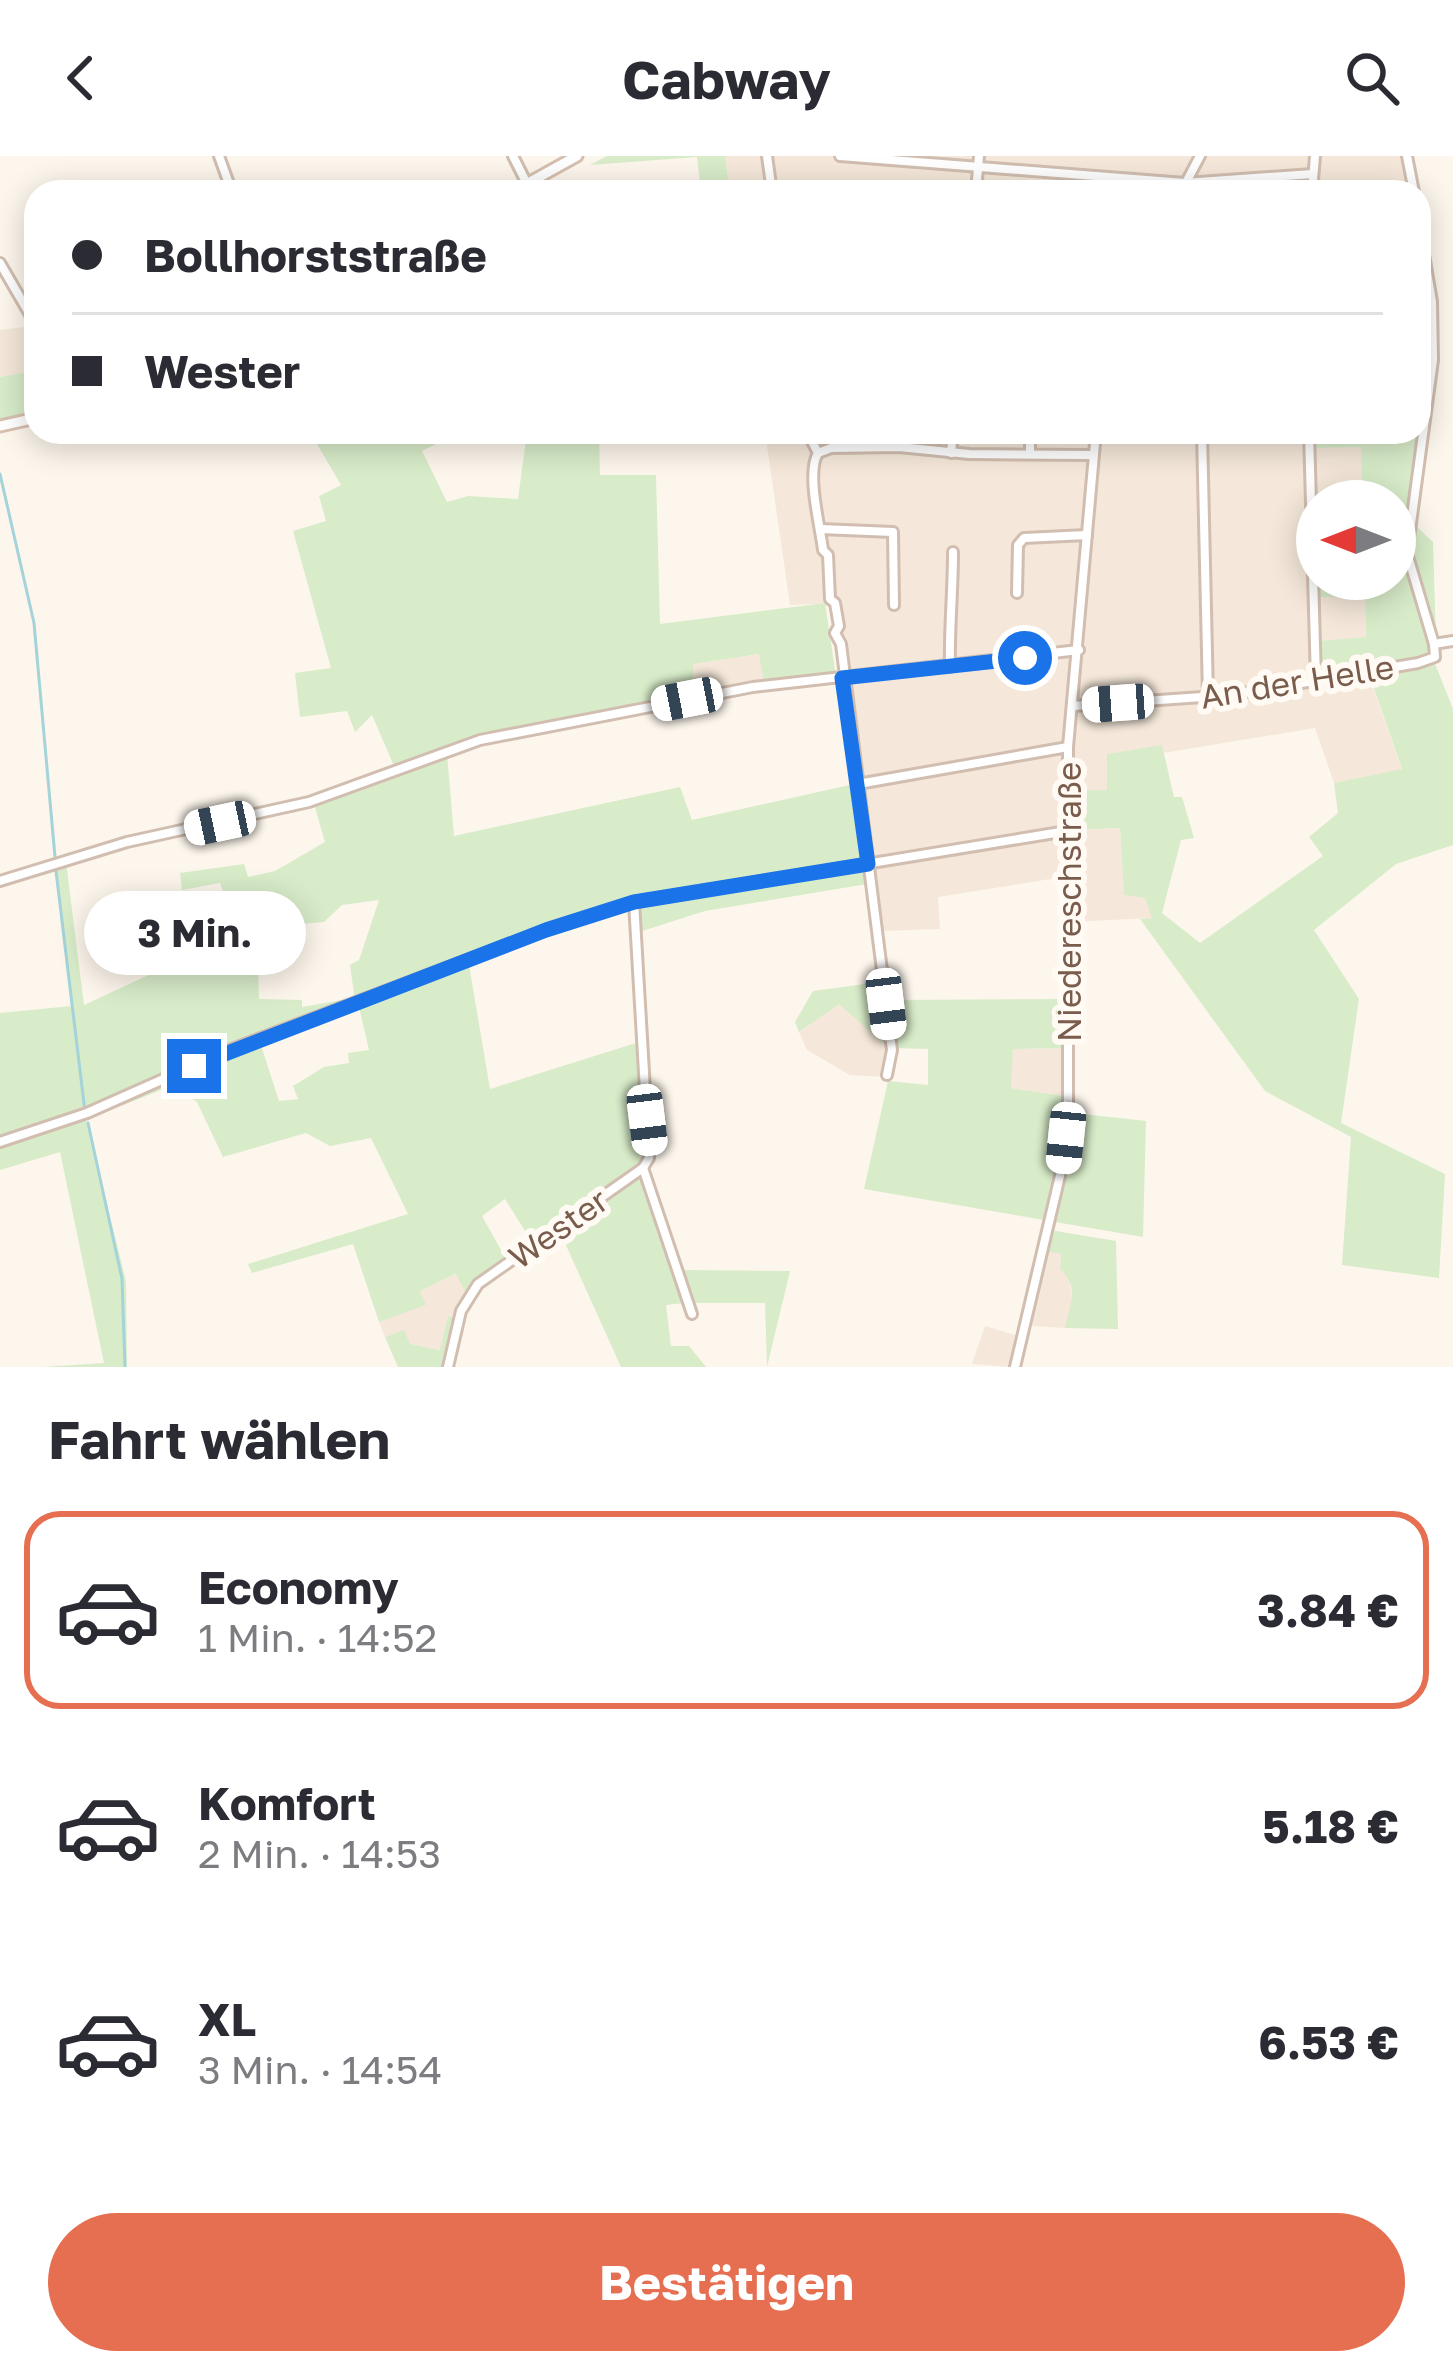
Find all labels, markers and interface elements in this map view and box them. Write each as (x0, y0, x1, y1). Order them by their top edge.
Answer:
icon: back (48, 45, 114, 111)
icon: search (1339, 45, 1405, 111)
text: Cabway (622, 46, 831, 111)
text: Bollhorststraße (144, 228, 487, 282)
text: Wester (144, 344, 300, 398)
north arrow (1296, 480, 1416, 600)
map controls (1296, 480, 1416, 600)
route start (998, 631, 1052, 685)
street label: An der Helle (1197, 646, 1397, 716)
car (648, 674, 726, 724)
car (1081, 683, 1155, 723)
street label: Niedereschstraße (1049, 762, 1088, 1042)
car (181, 798, 259, 848)
callout: 3 Min. (83, 892, 305, 976)
text: 3 Min. (137, 909, 253, 956)
car (864, 966, 908, 1042)
route end (167, 1039, 221, 1093)
car (625, 1082, 669, 1158)
car (1044, 1100, 1088, 1176)
street label: Wester (501, 1180, 615, 1276)
text: Fahrt wählen (48, 1406, 390, 1471)
icon: car (54, 1556, 162, 1664)
text: Economy (198, 1560, 399, 1614)
text: 3.84 € (1257, 1583, 1399, 1637)
text: 1 Min. · 14:52 (198, 1614, 437, 1661)
icon: car (54, 1772, 162, 1880)
text: Komfort (198, 1776, 376, 1830)
text: 5.18 € (1262, 1799, 1399, 1853)
text: 2 Min. · 14:53 (198, 1830, 441, 1877)
icon: car (54, 1988, 162, 2096)
text: XL (198, 1992, 256, 2046)
text: 6.53 € (1258, 2015, 1399, 2069)
text: 3 Min. · 14:54 (198, 2046, 442, 2093)
button: Bestätigen (48, 2213, 1405, 2351)

